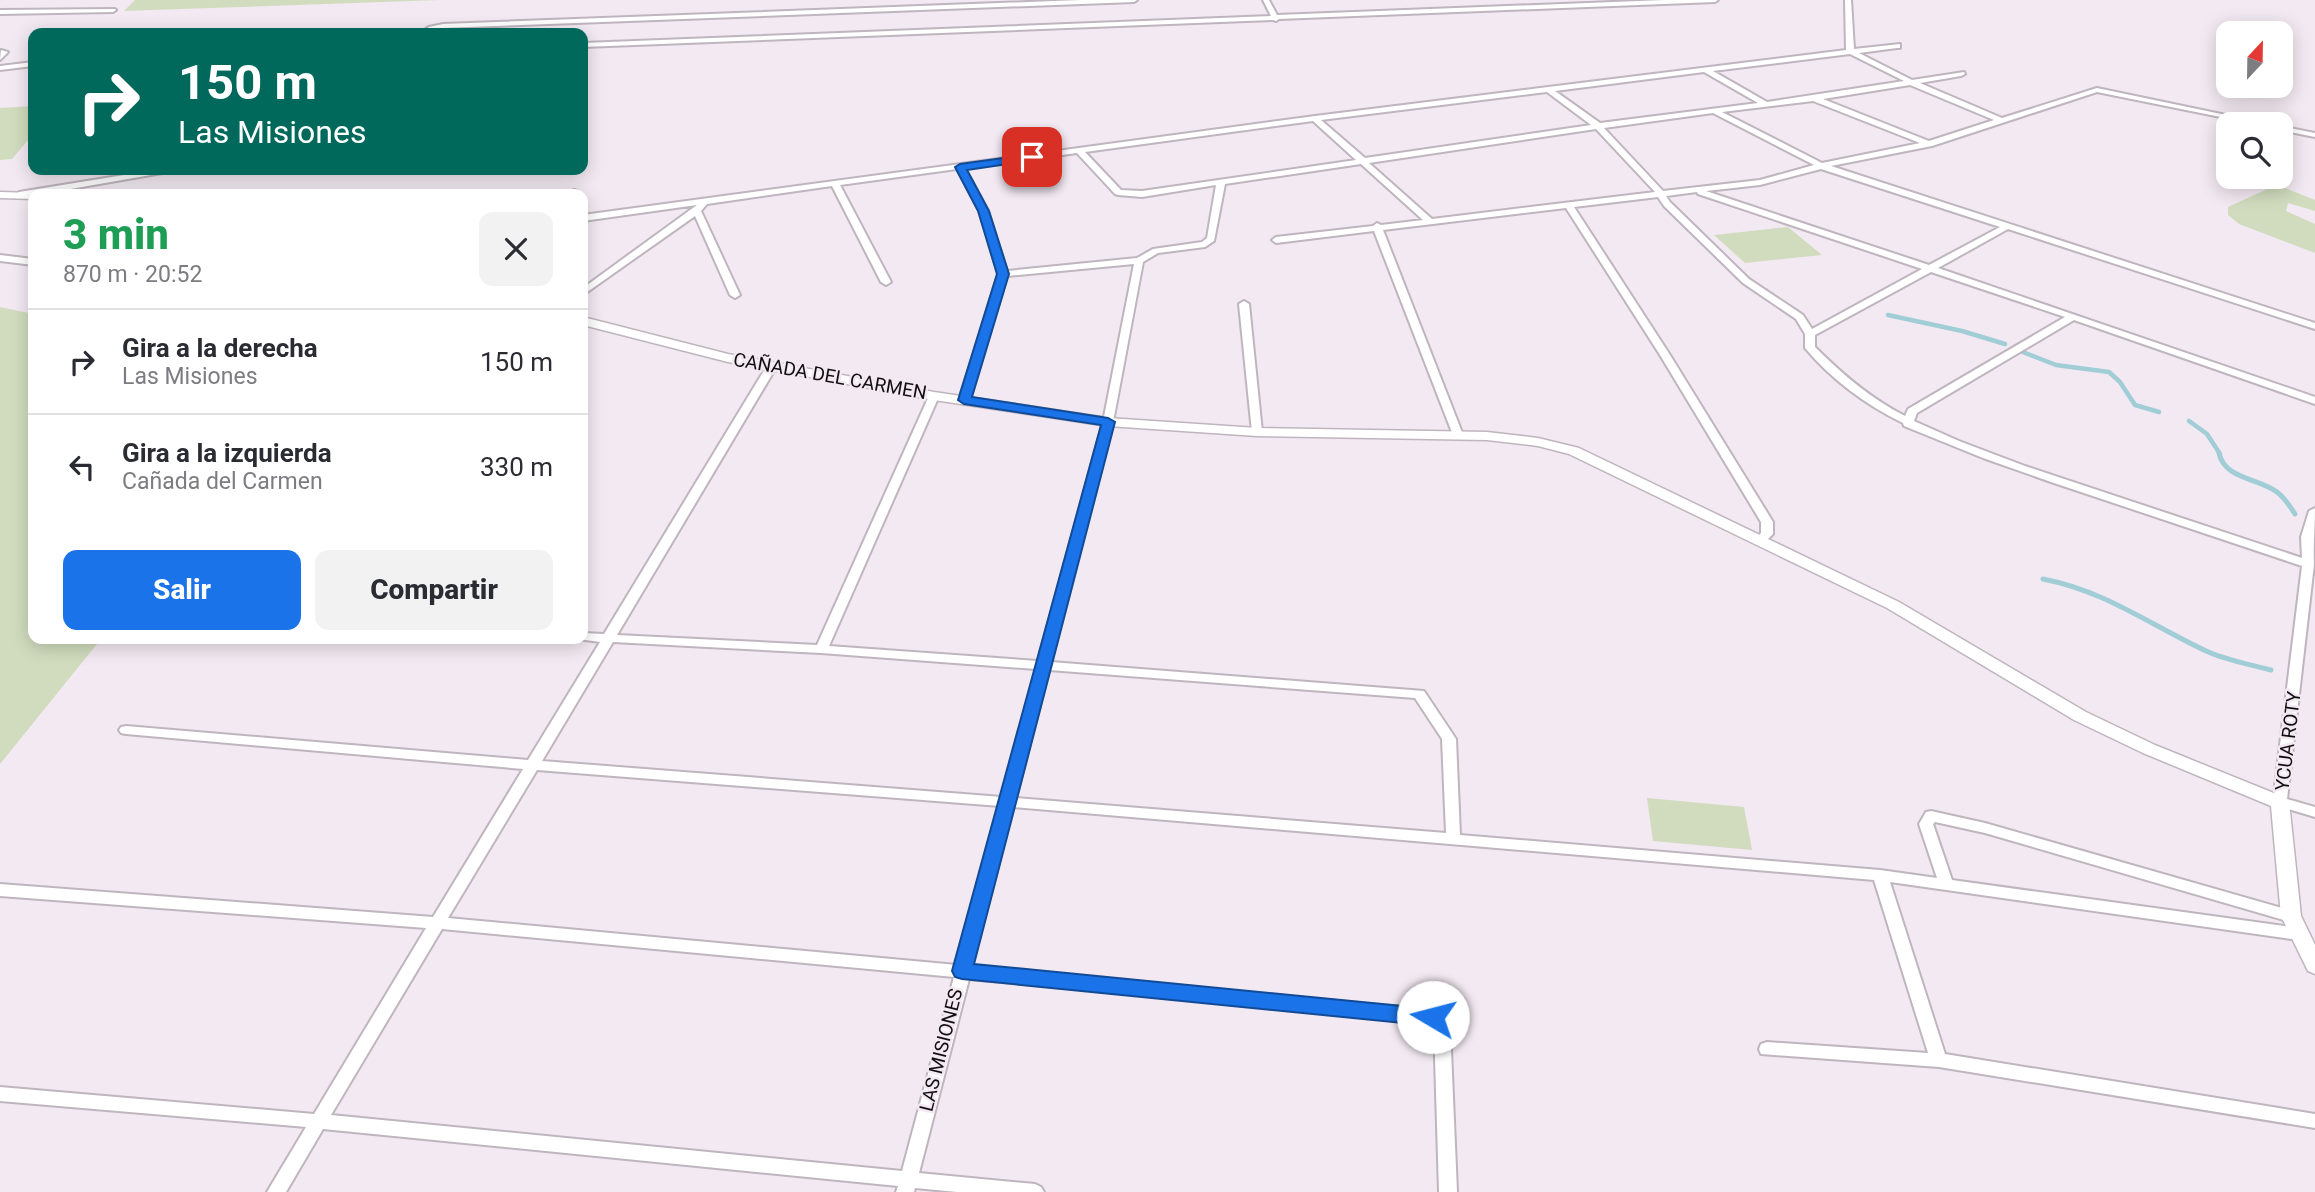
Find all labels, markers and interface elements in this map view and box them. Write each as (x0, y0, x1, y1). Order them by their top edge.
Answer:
north arrow (2216, 21, 2292, 98)
map controls (2216, 21, 2293, 189)
text: 150 m (178, 54, 317, 111)
icon: right (63, 56, 154, 147)
button: search (2216, 112, 2293, 189)
text: Las Misiones (178, 113, 367, 151)
pin (1002, 127, 1062, 187)
icon: arrive (1013, 138, 1051, 176)
text: 3 min (63, 210, 169, 259)
button: close (479, 212, 553, 286)
text: 870 m · 20:52 (63, 261, 202, 288)
text: Gira a la derecha (122, 333, 318, 363)
icon: right (63, 343, 101, 381)
text: 150 m (480, 347, 553, 377)
street label: CAÑADA DEL CARMEN (732, 348, 928, 404)
text: Las Misiones (122, 363, 258, 390)
text: Gira a la izquierda (122, 438, 332, 468)
icon: left (63, 448, 101, 486)
text: 330 m (480, 452, 553, 482)
text: Cañada del Carmen (122, 468, 323, 495)
button: Salir (63, 550, 301, 630)
button: Compartir (315, 550, 553, 630)
street label: YCUA ROTY (2270, 689, 2306, 792)
position arrow (1396, 980, 1470, 1054)
street label: LAS MISIONES (915, 986, 967, 1114)

